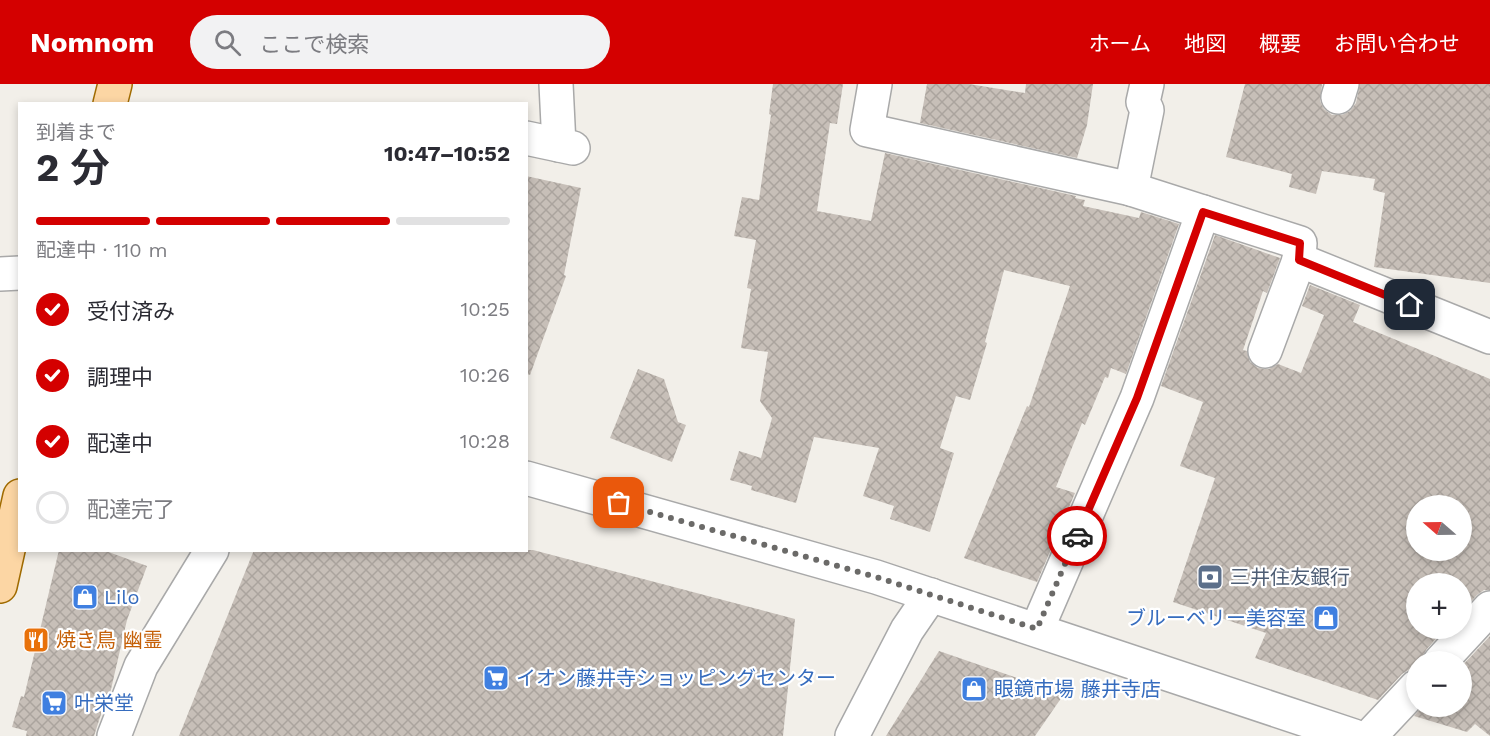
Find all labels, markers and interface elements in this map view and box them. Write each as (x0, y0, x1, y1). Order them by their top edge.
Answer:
search box (190, 15, 610, 69)
text: Nomnom (30, 26, 154, 59)
icon: search (211, 26, 244, 59)
text: ホーム (1089, 31, 1151, 56)
text: 地図 (1184, 31, 1226, 56)
text: 概要 (1259, 31, 1301, 56)
text: お問い合わせ (1334, 31, 1460, 56)
text: ここで検索 (259, 32, 369, 57)
text: 到着まで (36, 120, 116, 144)
text: 10:47–10:52 (384, 141, 510, 166)
text: 2 分 (36, 145, 109, 190)
text: 配達中 · 110 m (36, 238, 168, 262)
pin (1384, 279, 1435, 330)
icon: home (1393, 288, 1426, 321)
icon: check (36, 293, 69, 326)
text: 10:25 (461, 297, 510, 321)
text: 受付済み (87, 299, 175, 324)
icon: check (36, 359, 69, 392)
text: 10:26 (460, 363, 510, 387)
text: 調理中 (87, 365, 153, 390)
icon: check (36, 425, 69, 458)
text: 10:28 (460, 429, 510, 453)
text: 配達中 (87, 431, 153, 456)
pin (593, 477, 644, 528)
icon: bag (602, 486, 635, 519)
north arrow (1406, 495, 1472, 561)
map controls (1406, 495, 1472, 717)
text: 配達完了 (87, 497, 175, 522)
courier (1047, 506, 1107, 566)
icon: car (1061, 520, 1094, 553)
bank icon: 三井住友銀行 (1195, 562, 1225, 592)
place label: 三井住友銀行 (1230, 565, 1350, 589)
button: + (1406, 573, 1472, 639)
shop icon: Lilo (70, 582, 100, 612)
place label: Lilo (104, 585, 139, 609)
shop icon: ブルーベリー美容室 (1311, 603, 1341, 633)
place label: ブルーベリー美容室 (1126, 606, 1306, 630)
restaurant icon: 焼き鳥 幽霊 (21, 625, 51, 655)
place label: 焼き鳥 幽霊 (56, 628, 163, 652)
button: − (1406, 651, 1472, 717)
supermarket icon: イオン藤井寺ショッピングセンター (481, 663, 511, 693)
place label: イオン藤井寺ショッピングセンター (516, 666, 836, 690)
shop icon: 眼鏡市場 藤井寺店 (959, 674, 989, 704)
place label: 眼鏡市場 藤井寺店 (994, 677, 1161, 701)
supermarket icon: 叶栄堂 (39, 688, 69, 718)
place label: 叶栄堂 (74, 691, 134, 715)

